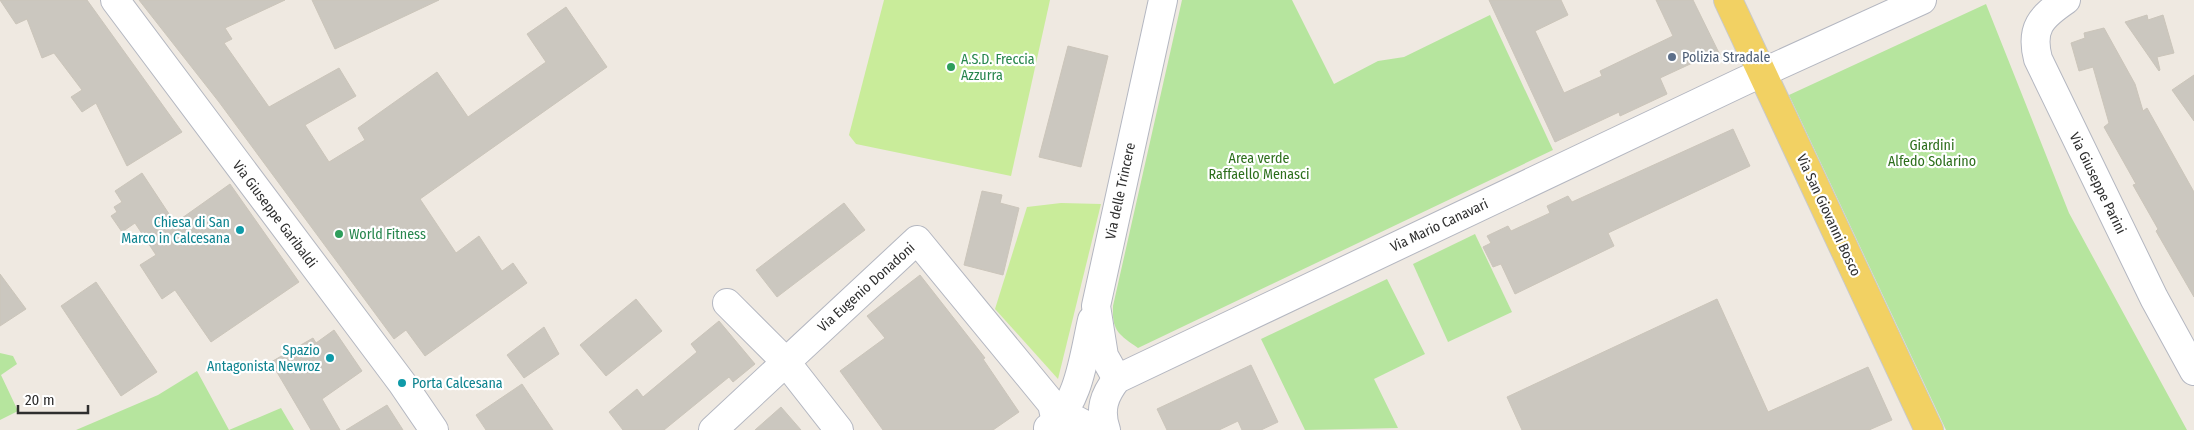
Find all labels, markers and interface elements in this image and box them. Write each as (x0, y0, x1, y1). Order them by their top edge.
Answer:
place label: Polizia Stradale (1682, 49, 1770, 66)
place label: A.S.D. Freccia Azzurra (961, 51, 1035, 84)
marker: Polizia Stradale (1666, 51, 1678, 63)
marker: A.S.D. Freccia Azzurra (945, 61, 957, 73)
street label: Via Giuseppe Parini (2066, 130, 2129, 237)
park label: Giardini Alfedo Solarino (1888, 137, 1976, 170)
street label: Via delle Trincere (1102, 141, 1139, 241)
park label: Area verde Raffaello Menasci (1209, 150, 1309, 183)
street label: Via San Giovanni Bosco (1793, 151, 1864, 279)
street label: Via Giuseppe Garibaldi (229, 157, 320, 271)
street label: Via Mario Canavari (1388, 195, 1491, 256)
place label: Chiesa di San Marco in Calcesana (121, 214, 230, 247)
marker: Chiesa di San Marco in Calcesana (234, 224, 246, 236)
place label: World Fitness (349, 226, 426, 243)
marker: World Fitness (333, 228, 345, 240)
street label: Via Eugenio Donadoni (814, 239, 918, 335)
place label: Spazio Antagonista Newroz (207, 342, 320, 375)
marker: Spazio Antagonista Newroz (324, 352, 336, 364)
place label: Porta Calcesana (412, 375, 503, 392)
marker: Porta Calcesana (396, 377, 408, 389)
scale bar (18, 382, 88, 414)
text: 20 m (25, 391, 55, 409)

